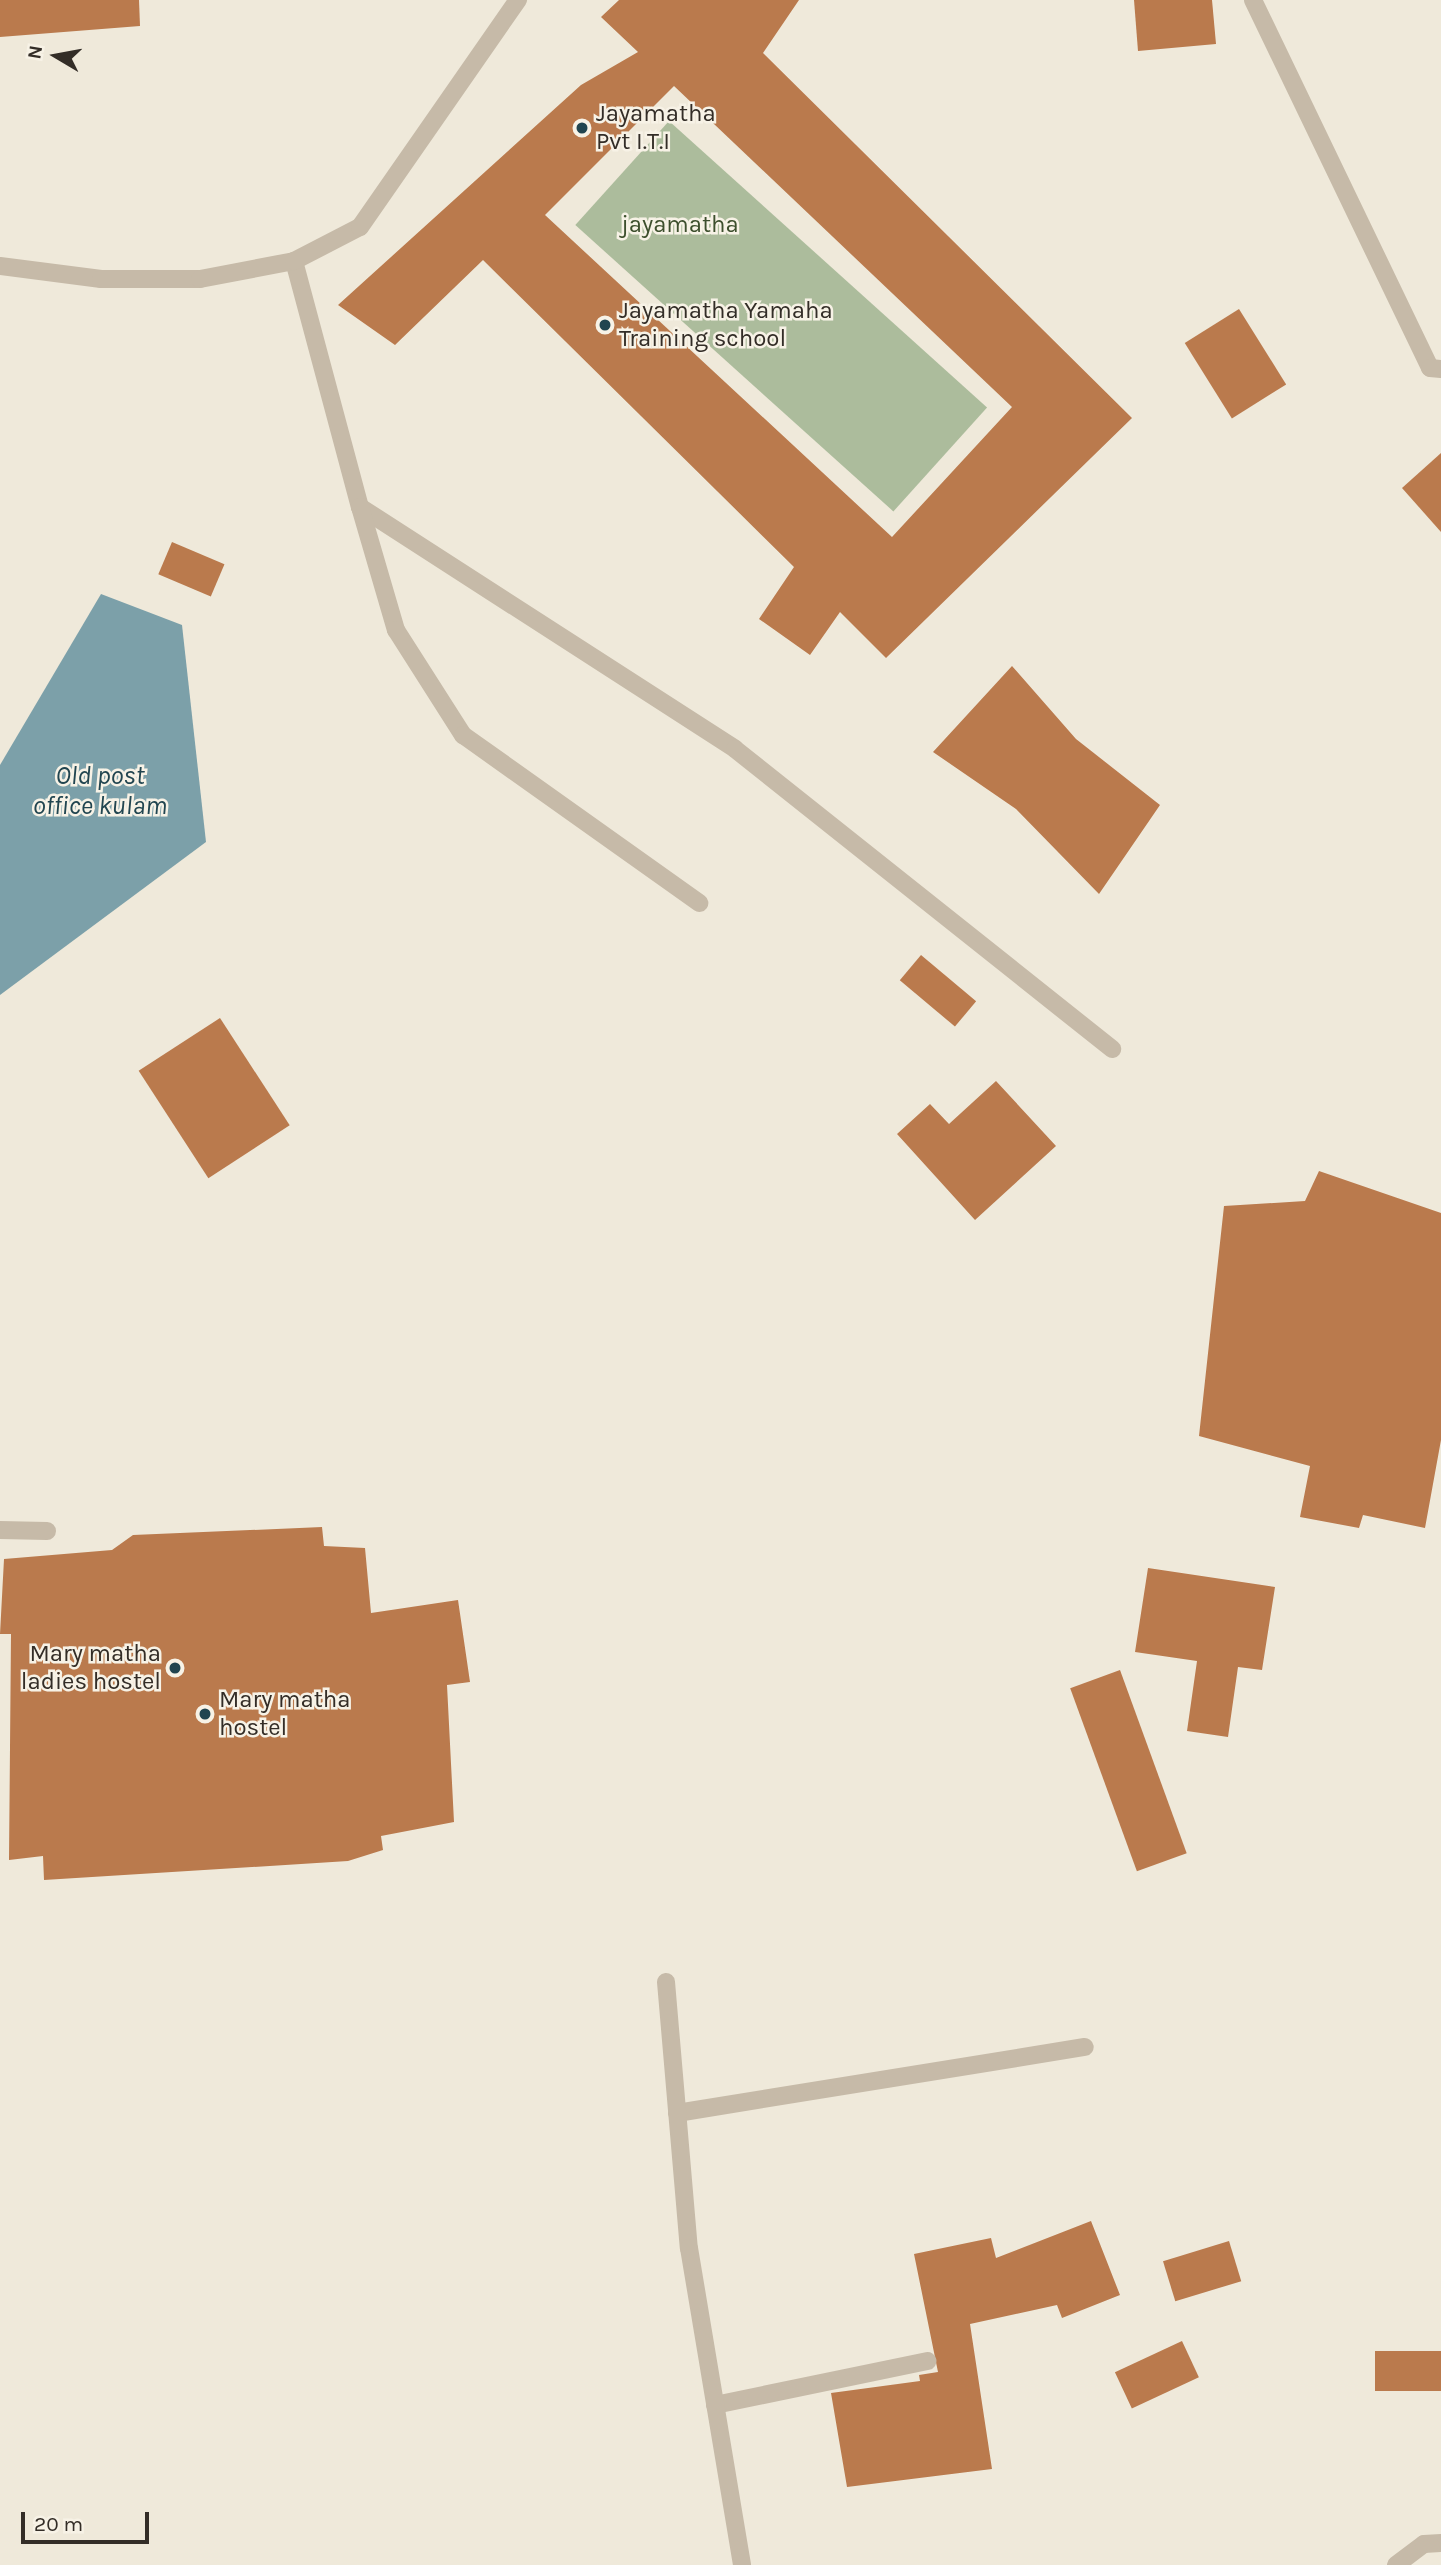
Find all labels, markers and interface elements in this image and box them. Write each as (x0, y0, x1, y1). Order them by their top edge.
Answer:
north arrow (21, 21, 91, 91)
text: N (23, 44, 47, 61)
place label: Jayamatha Pvt I.T.I (596, 100, 716, 156)
marker: Jayamatha Pvt I.T.I (574, 120, 590, 136)
park label: jayamatha (621, 211, 739, 239)
place label: Jayamatha Yamaha Training school (619, 297, 833, 353)
marker: Jayamatha Yamaha Training school (597, 317, 613, 333)
water label: Old post office kulam (33, 760, 167, 822)
place label: Mary matha ladies hostel (21, 1640, 161, 1696)
marker: Mary matha ladies hostel (167, 1660, 183, 1676)
place label: Mary matha hostel (219, 1686, 350, 1742)
marker: Mary matha hostel (197, 1706, 213, 1722)
scale bar (24, 2498, 152, 2542)
text: 20 m (34, 2512, 83, 2536)

